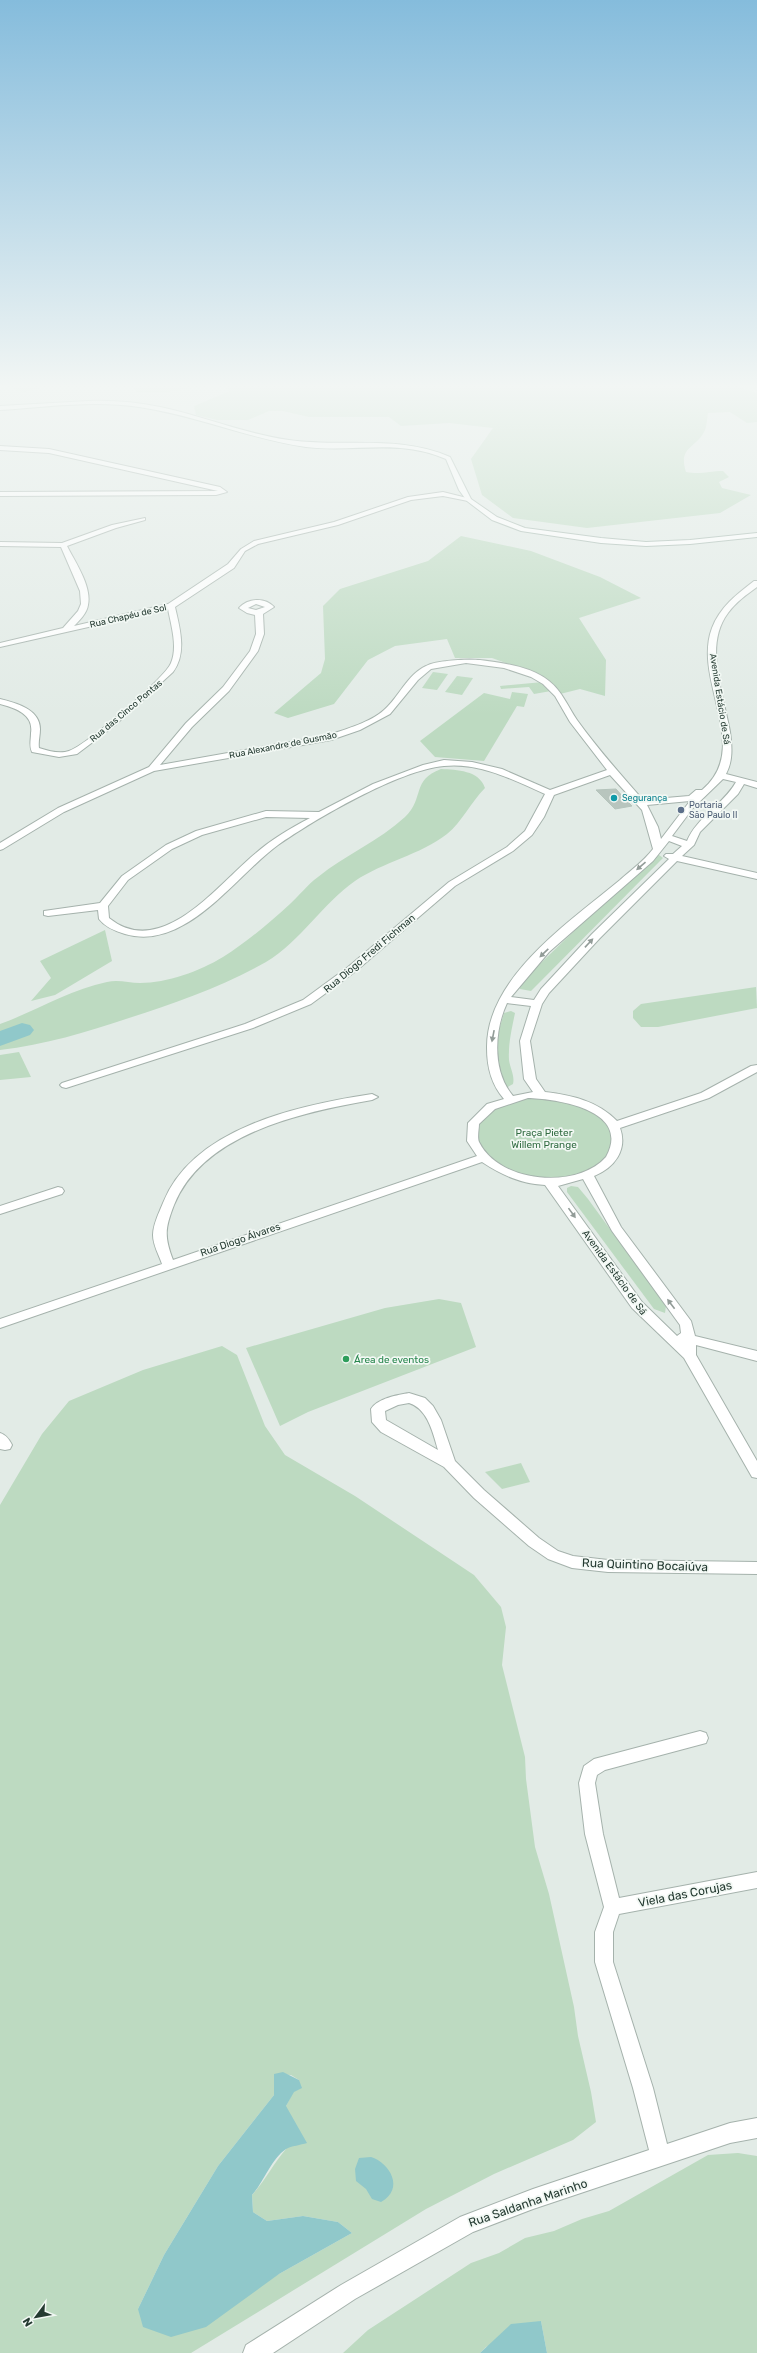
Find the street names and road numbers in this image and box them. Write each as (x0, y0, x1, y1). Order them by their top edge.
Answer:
street label: Rua Chapéu de Sol (89, 602, 167, 630)
street label: Avenida Estácio de Sá (708, 653, 732, 745)
street label: Rua das Cinco Pontas (88, 678, 164, 744)
street label: Rua Alexandre de Gusmão (228, 730, 338, 760)
street label: Rua Diogo Fredi Fichman (321, 912, 418, 996)
street label: Rua Diogo Álvares (199, 1221, 282, 1259)
street label: Avenida Estácio de Sá (579, 1228, 649, 1317)
street label: Rua Quintino Bocaiúva (582, 1556, 708, 1574)
street label: Viela das Corujas (637, 1878, 733, 1910)
street label: Rua Saldanha Marinho (467, 2176, 589, 2230)

